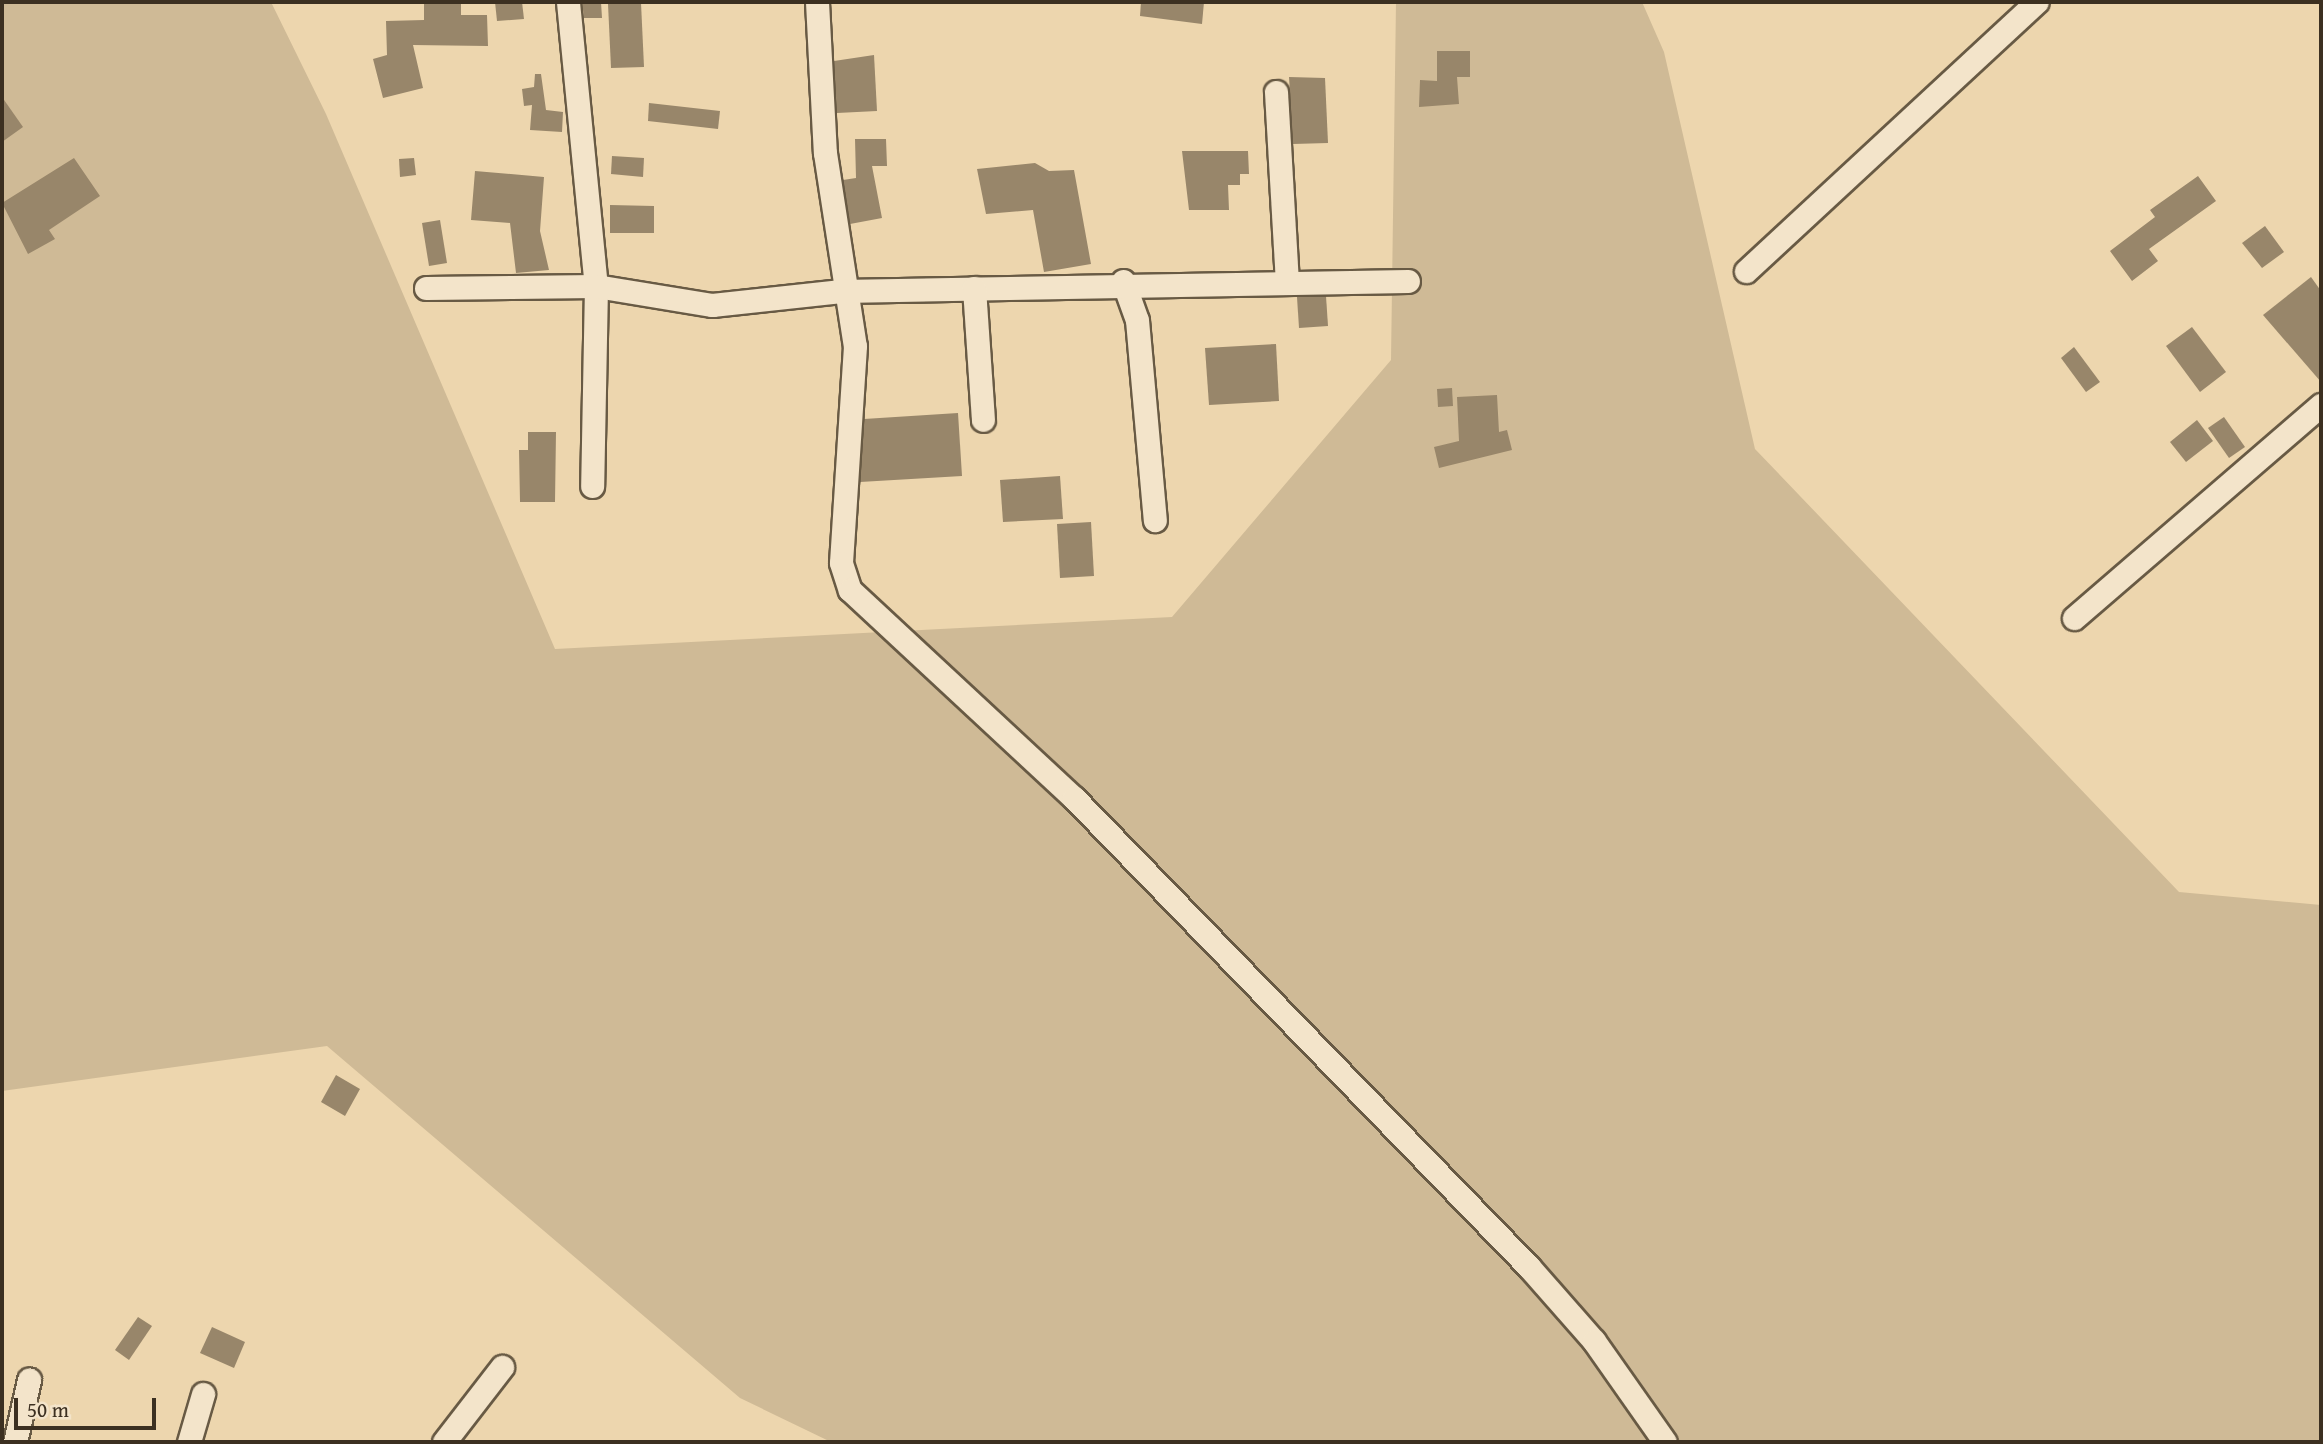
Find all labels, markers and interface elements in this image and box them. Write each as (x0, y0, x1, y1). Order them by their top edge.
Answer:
scale bar (18, 1384, 159, 1428)
text: 50 m (27, 1394, 69, 1425)

